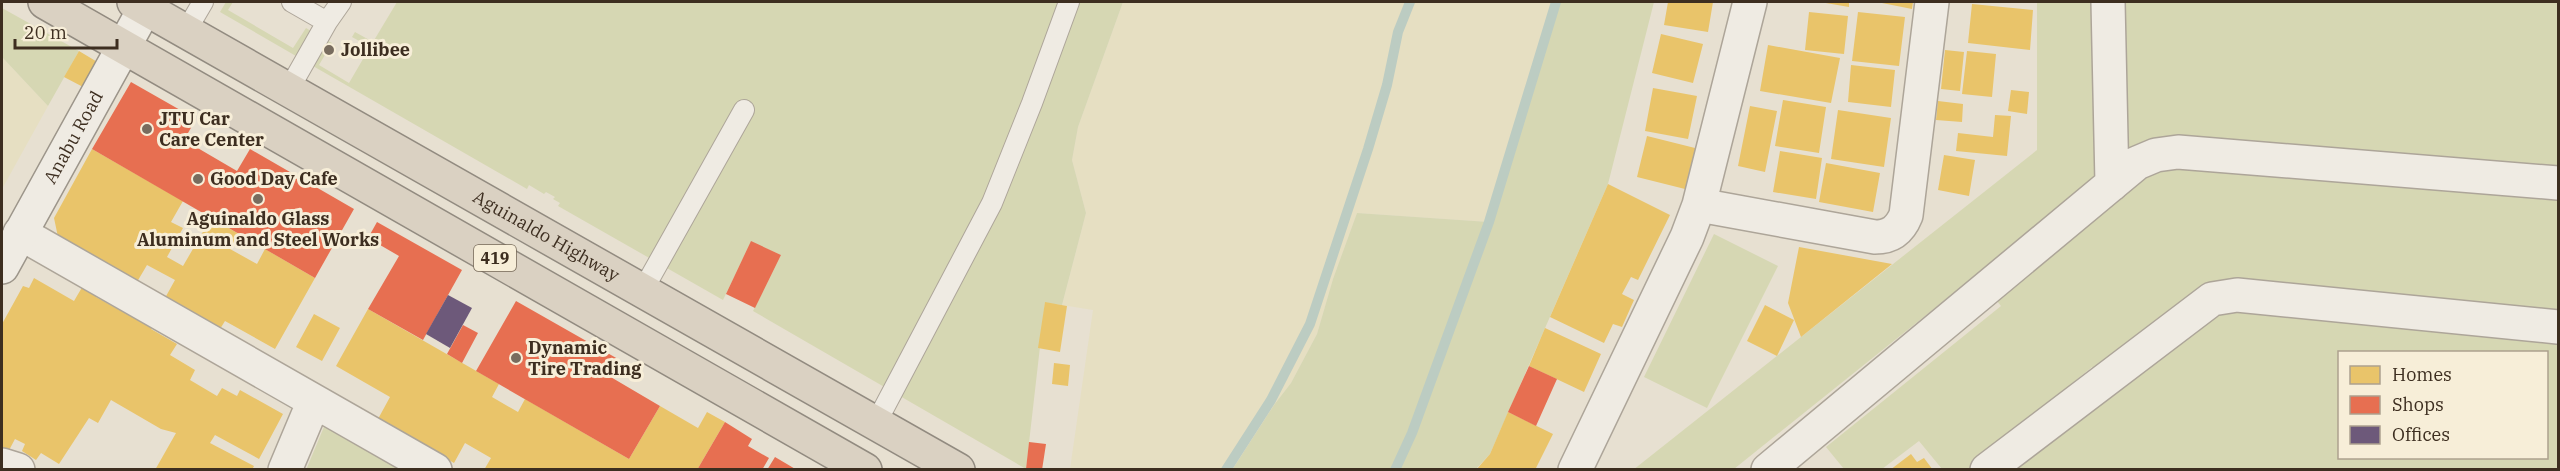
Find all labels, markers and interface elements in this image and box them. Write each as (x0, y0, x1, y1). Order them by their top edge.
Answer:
scale bar (15, 12, 117, 50)
text: 20 m (24, 21, 67, 44)
place label: Jollibee (341, 38, 410, 61)
marker: Jollibee (322, 43, 336, 57)
street label: Anabu Road (38, 87, 108, 188)
place label: JTU Car Care Center (159, 107, 264, 151)
marker: JTU Car Care Center (140, 122, 154, 136)
place label: Good Day Cafe (210, 167, 338, 190)
marker: Good Day Cafe (191, 172, 205, 186)
street label: Aguinaldo Highway (469, 185, 624, 287)
marker: Aguinaldo Glass Aluminum and Steel Works (251, 192, 265, 206)
place label: Aguinaldo Glass Aluminum and Steel Works (137, 207, 379, 251)
road number: 419 (474, 245, 516, 271)
place label: Dynamic Tire Trading (528, 336, 642, 380)
marker: Dynamic Tire Trading (509, 351, 523, 365)
legend (2338, 351, 2548, 459)
text: Homes (2392, 363, 2452, 386)
text: Shops (2392, 393, 2444, 416)
text: Offices (2392, 423, 2450, 446)

